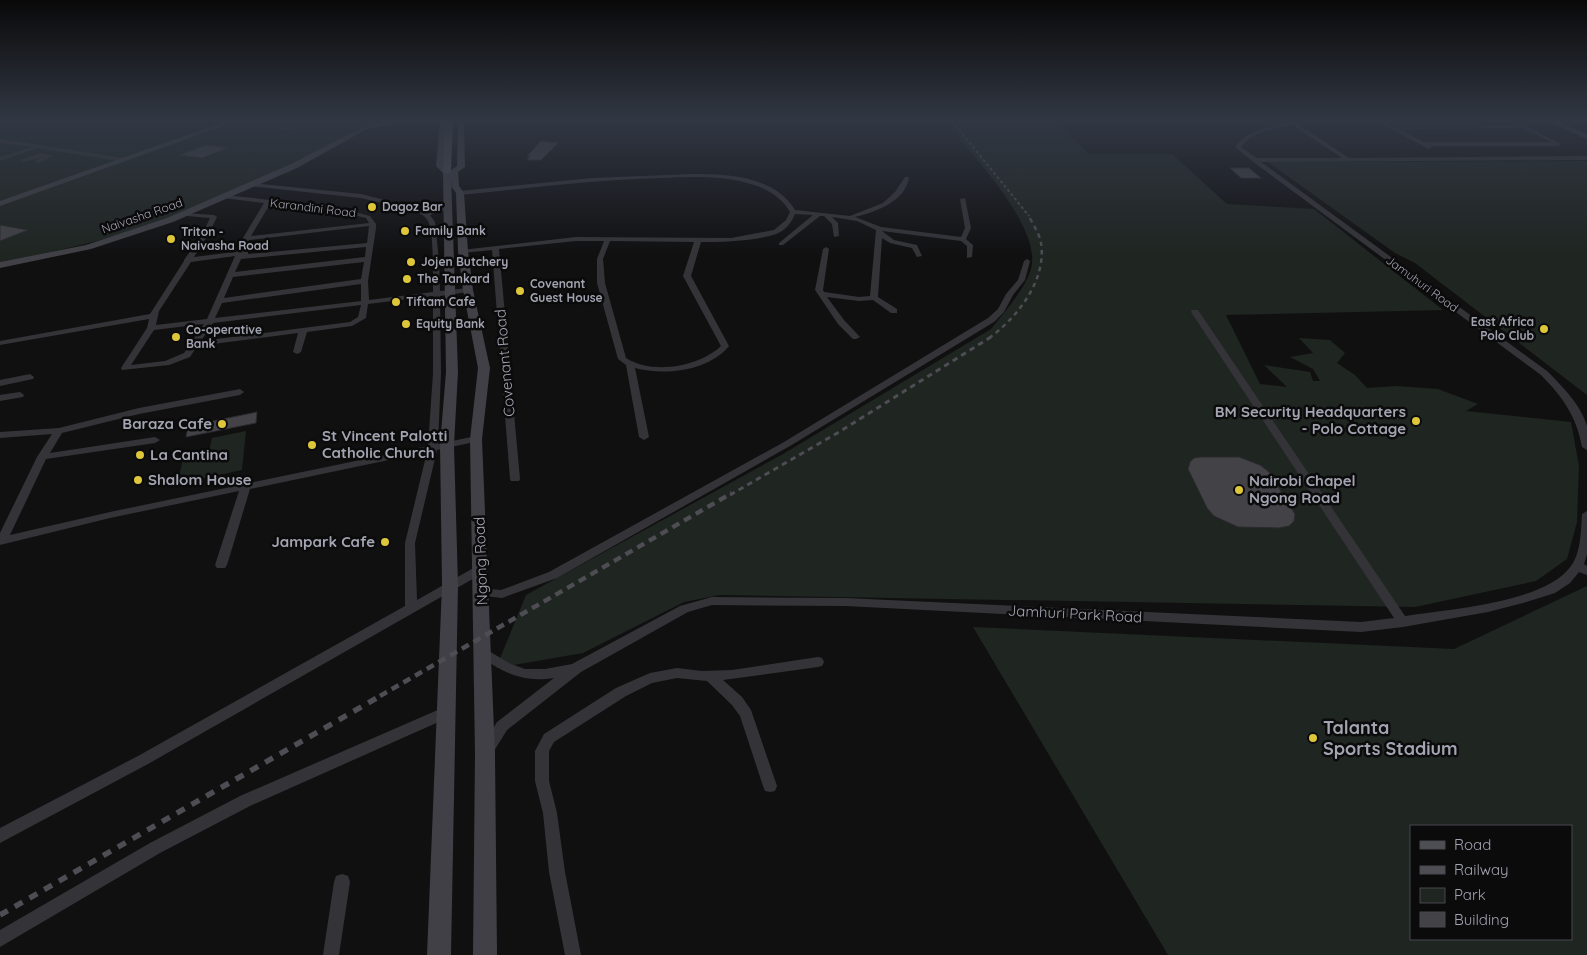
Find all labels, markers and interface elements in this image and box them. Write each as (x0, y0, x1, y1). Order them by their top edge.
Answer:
street label: Naivasha Road (99, 195, 184, 236)
street label: Karandini Road (269, 195, 357, 220)
place label: Dagoz Bar (382, 199, 443, 214)
marker: Dagoz Bar (366, 201, 378, 213)
place label: Family Bank (415, 223, 486, 238)
place label: Triton - Naivasha Road (181, 224, 269, 253)
marker: Family Bank (399, 225, 411, 237)
marker: Triton - Naivasha Road (165, 233, 177, 245)
street label: Jamuhuri Road (1383, 252, 1461, 315)
place label: Jojen Butchery (421, 254, 508, 269)
marker: Jojen Butchery (405, 256, 417, 268)
place label: The Tankard (417, 271, 490, 286)
marker: The Tankard (401, 273, 413, 285)
place label: Covenant Guest House (530, 276, 603, 305)
marker: Covenant Guest House (514, 285, 526, 297)
place label: Tiftam Cafe (406, 294, 476, 309)
marker: Tiftam Cafe (390, 296, 402, 308)
street label: Covenant Road (490, 308, 519, 418)
place label: East Africa Polo Club (1471, 314, 1534, 343)
place label: Equity Bank (416, 316, 485, 331)
marker: Equity Bank (400, 318, 412, 330)
place label: Co-operative Bank (186, 322, 262, 351)
marker: East Africa Polo Club (1538, 323, 1550, 335)
marker: Co-operative Bank (170, 331, 182, 343)
place label: BM Security Headquarters - Polo Cottage (1215, 402, 1406, 438)
place label: Baraza Cafe (122, 414, 212, 433)
marker: BM Security Headquarters - Polo Cottage (1410, 415, 1422, 427)
marker: Baraza Cafe (216, 418, 228, 430)
place label: St Vincent Palotti Catholic Church (322, 426, 447, 462)
marker: St Vincent Palotti Catholic Church (306, 439, 318, 451)
place label: La Cantina (150, 445, 228, 464)
marker: La Cantina (134, 449, 146, 461)
place label: Shalom House (148, 470, 252, 489)
place label: Nairobi Chapel Ngong Road (1249, 471, 1356, 507)
marker: Shalom House (132, 474, 144, 486)
marker: Nairobi Chapel Ngong Road (1233, 484, 1245, 496)
street label: Ngong Road (469, 517, 492, 606)
place label: Jampark Cafe (272, 532, 375, 551)
marker: Jampark Cafe (379, 536, 391, 548)
street label: Jamhuri Park Road (1007, 600, 1143, 627)
place label: Talanta Sports Stadium (1323, 716, 1458, 760)
marker: Talanta Sports Stadium (1307, 732, 1319, 744)
legend (1410, 825, 1572, 940)
text: Road (1454, 835, 1491, 854)
text: Railway (1454, 860, 1509, 879)
text: Park (1454, 885, 1486, 904)
text: Building (1454, 910, 1509, 929)

